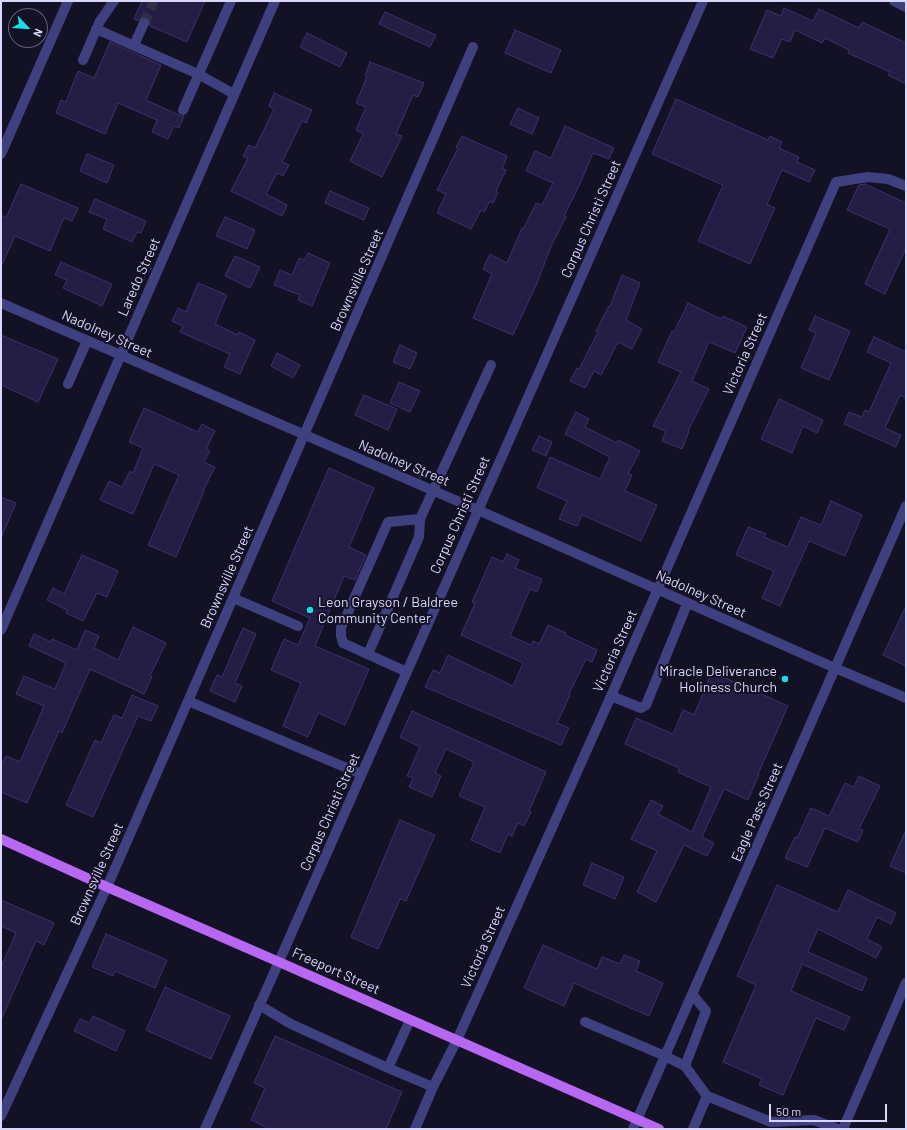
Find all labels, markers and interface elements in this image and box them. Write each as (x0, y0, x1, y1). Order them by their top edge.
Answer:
north arrow (8, 8, 48, 48)
text: N (31, 27, 46, 39)
street label: Corpus Christi Street (557, 158, 625, 280)
street label: Brownsville Street (327, 226, 387, 334)
street label: Laredo Street (114, 235, 164, 319)
street label: Nadolney Street (59, 307, 155, 361)
street label: Victoria Street (719, 310, 771, 398)
street label: Nadolney Street (356, 436, 452, 490)
street label: Corpus Christi Street (426, 454, 494, 576)
street label: Brownsville Street (197, 523, 257, 631)
street label: Nadolney Street (653, 567, 749, 621)
place label: Leon Grayson / Baldree Community Center (318, 594, 458, 626)
marker: Leon Grayson / Baldree Community Center (305, 605, 315, 615)
street label: Victoria Street (589, 607, 641, 695)
place label: Miracle Deliverance Holiness Church (659, 663, 777, 696)
marker: Miracle Deliverance Holiness Church (780, 674, 790, 684)
street label: Corpus Christi Street (296, 751, 364, 873)
street label: Eagle Pass Street (728, 760, 786, 864)
street label: Brownsville Street (67, 820, 127, 928)
street label: Victoria Street (457, 903, 509, 991)
street label: Freeport Street (289, 944, 383, 998)
scale bar (771, 1096, 889, 1122)
text: 50 m (776, 1104, 801, 1118)

